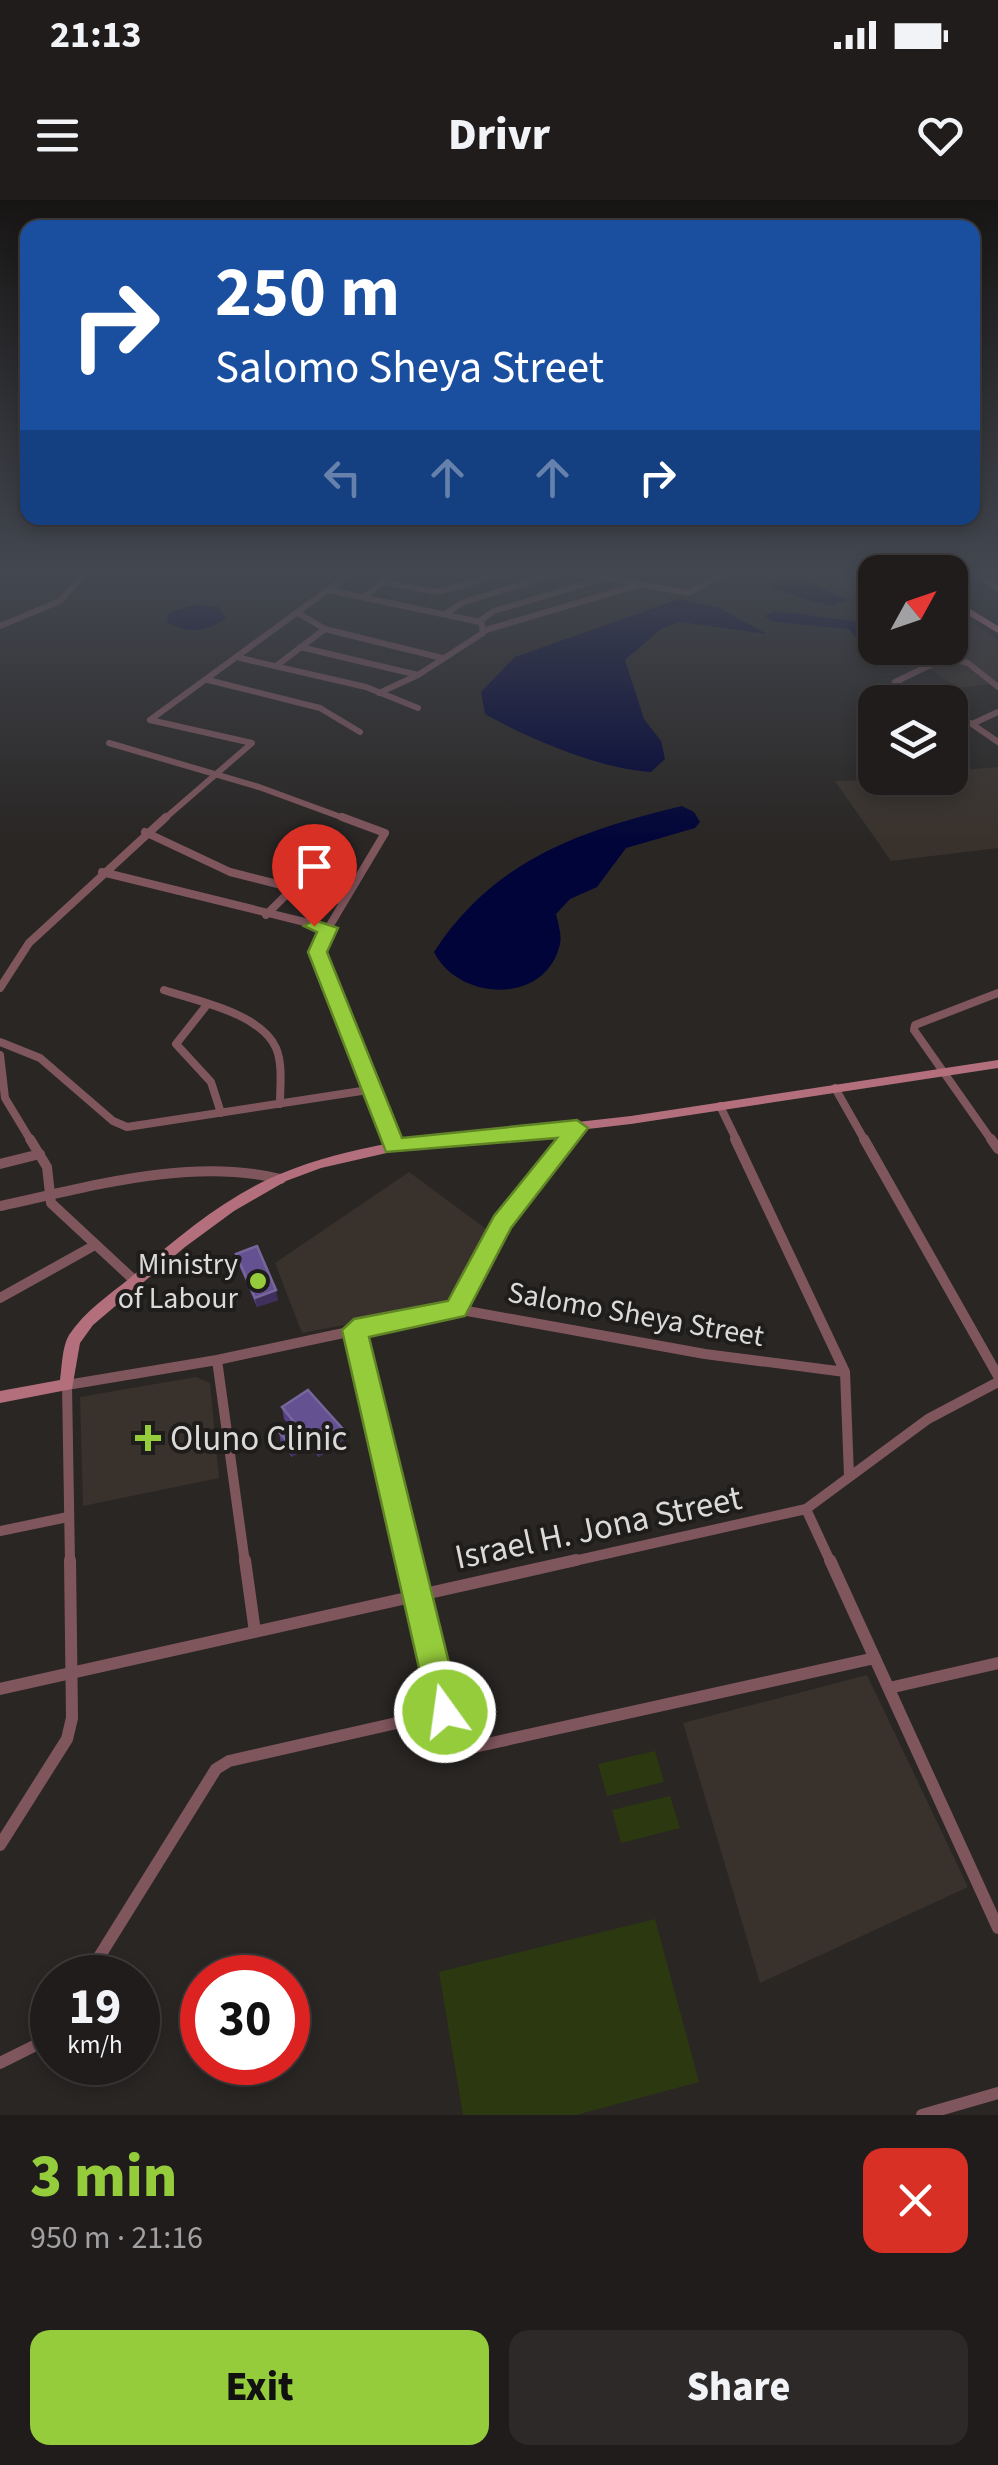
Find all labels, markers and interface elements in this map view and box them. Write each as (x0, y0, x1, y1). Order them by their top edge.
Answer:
text: 21:13 (50, 8, 142, 62)
text: Drivr (448, 103, 550, 167)
icon: menu (30, 108, 85, 163)
icon: heart (913, 108, 968, 163)
text: 250 m (215, 243, 400, 343)
icon: right (50, 260, 180, 390)
text: Salomo Sheya Street (215, 336, 604, 400)
icon: left (315, 450, 370, 505)
icon: ahead (420, 450, 475, 505)
icon: ahead (525, 450, 580, 505)
icon: right (630, 450, 685, 505)
north arrow (858, 555, 968, 665)
map controls (858, 555, 968, 795)
button: layers (858, 685, 968, 795)
pin (272, 824, 357, 927)
icon: arrive (287, 839, 342, 894)
place label: Ministry of Labour (118, 1243, 239, 1320)
marker: Ministry of Labour (247, 1270, 269, 1292)
street label: Salomo Sheya Street (505, 1271, 767, 1358)
place label: Oluno Clinic (170, 1414, 348, 1464)
marker: Oluno Clinic (135, 1425, 161, 1451)
street label: Israel H. Jona Street (450, 1473, 746, 1583)
position arrow (393, 1660, 497, 1764)
speed limit sign: 30 (180, 1955, 310, 2085)
text: 19 (69, 1972, 121, 2043)
text: km/h (67, 2027, 123, 2063)
text: 3 min (30, 2135, 177, 2220)
button: close (863, 2148, 968, 2253)
text: 950 m · 21:16 (30, 2215, 203, 2261)
button: Exit (30, 2330, 489, 2445)
button: Share (509, 2330, 968, 2445)

